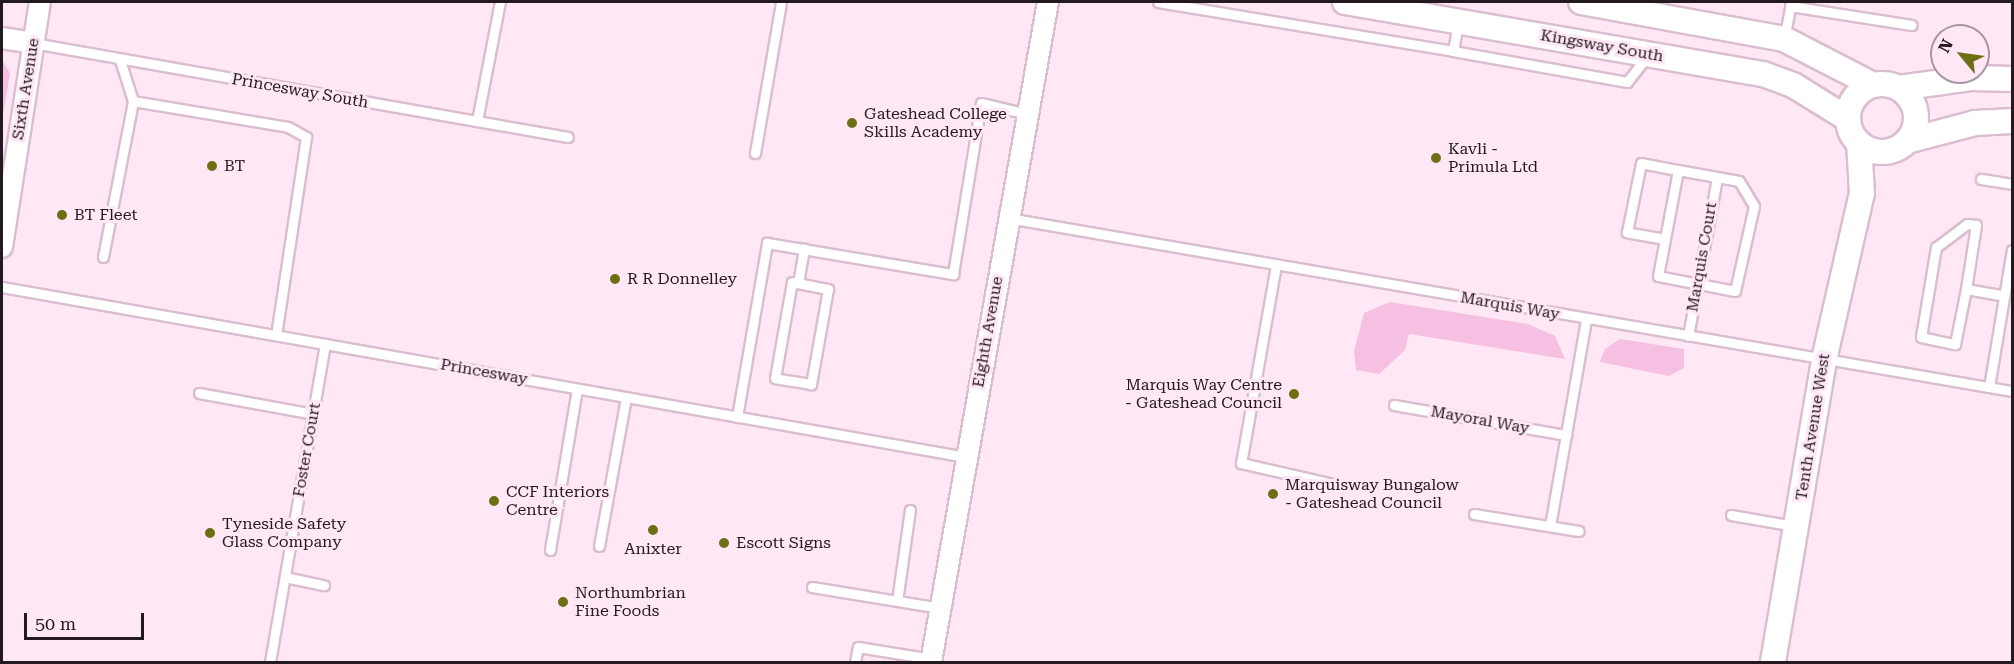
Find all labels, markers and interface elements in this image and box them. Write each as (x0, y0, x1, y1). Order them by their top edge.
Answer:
north arrow (1930, 24, 1990, 84)
street label: Kingsway South (1539, 26, 1665, 66)
text: N (1934, 36, 1957, 56)
street label: Sixth Avenue (8, 37, 44, 141)
street label: Princesway South (230, 70, 370, 112)
place label: Gateshead College Skills Academy (864, 104, 1007, 142)
marker: Gateshead College Skills Academy (845, 116, 859, 130)
place label: Kavli - Primula Ltd (1448, 139, 1538, 177)
marker: Kavli - Primula Ltd (1429, 151, 1443, 165)
place label: BT (224, 156, 245, 176)
marker: BT (205, 159, 219, 173)
street label: Marquis Court (1683, 201, 1721, 313)
place label: BT Fleet (74, 205, 137, 225)
marker: BT Fleet (55, 208, 69, 222)
place label: R R Donnelley (627, 269, 737, 289)
marker: R R Donnelley (608, 272, 622, 286)
street label: Eighth Avenue (969, 275, 1007, 389)
street label: Marquis Way (1459, 288, 1561, 324)
street label: Tenth Avenue West (1792, 352, 1834, 502)
street label: Princesway (439, 355, 529, 389)
place label: Marquis Way Centre - Gateshead Council (1125, 375, 1282, 413)
marker: Marquis Way Centre - Gateshead Council (1287, 387, 1301, 401)
street label: Foster Court (289, 401, 325, 499)
street label: Mayoral Way (1429, 402, 1531, 438)
place label: Marquisway Bungalow - Gateshead Council (1285, 475, 1459, 513)
place label: CCF Interiors Centre (506, 482, 609, 520)
marker: Marquisway Bungalow - Gateshead Council (1266, 487, 1280, 501)
marker: CCF Interiors Centre (487, 494, 501, 508)
place label: Tyneside Safety Glass Company (222, 514, 346, 552)
marker: Anixter (646, 523, 660, 537)
marker: Tyneside Safety Glass Company (203, 526, 217, 540)
place label: Escott Signs (736, 533, 831, 553)
marker: Escott Signs (717, 536, 731, 550)
place label: Anixter (624, 539, 682, 559)
place label: Northumbrian Fine Foods (575, 583, 686, 621)
marker: Northumbrian Fine Foods (556, 595, 570, 609)
scale bar (27, 601, 147, 639)
text: 50 m (35, 613, 76, 634)

